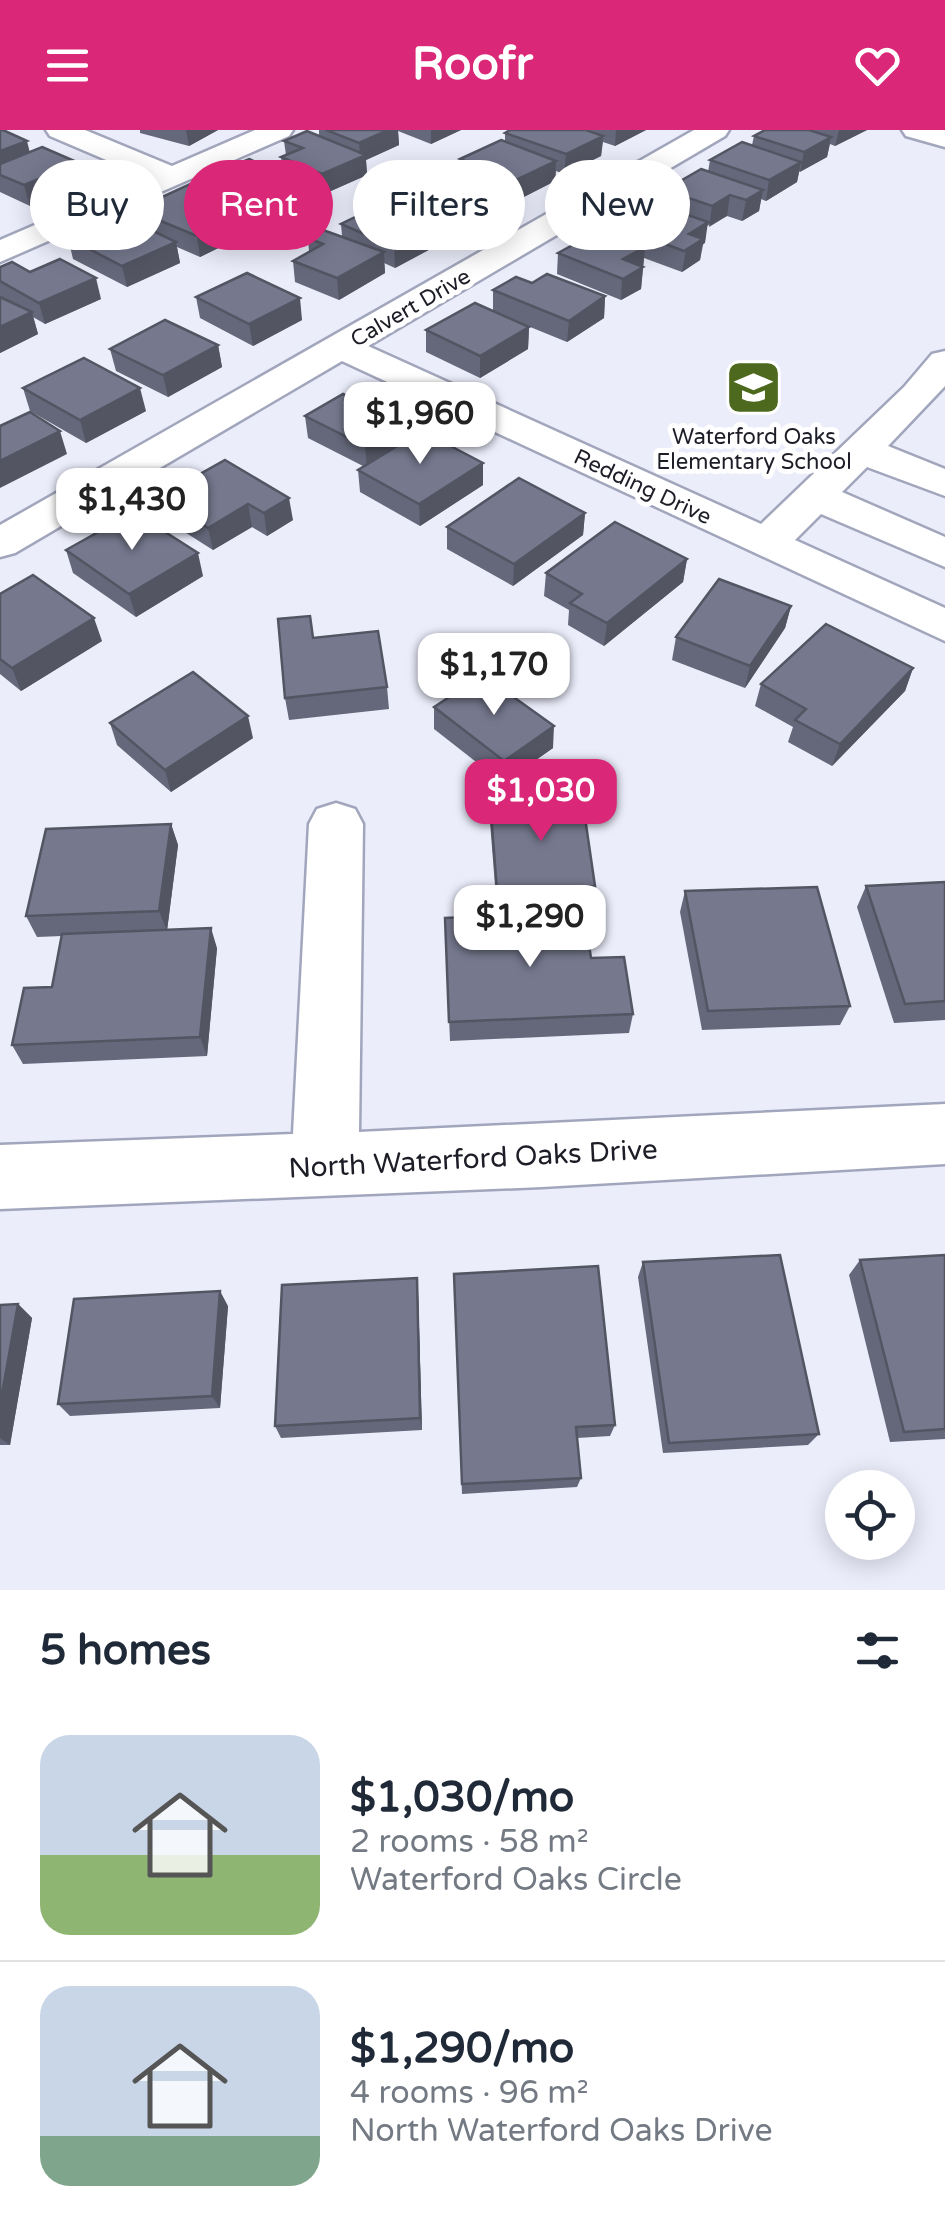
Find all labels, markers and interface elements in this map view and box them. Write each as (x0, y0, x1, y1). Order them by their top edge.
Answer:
icon: menu (40, 38, 95, 93)
text: Roofr (412, 38, 533, 92)
icon: heart (850, 38, 905, 93)
chip: Buy (30, 160, 164, 250)
chip: Rent (184, 160, 333, 250)
chip: Filters (353, 160, 525, 250)
chip: New (545, 160, 690, 250)
street label: Calvert Drive (346, 263, 475, 353)
school or university icon: Waterford Oaks Elementary School (724, 358, 784, 418)
pin: $1,960 (339, 382, 501, 467)
text: $1,960 (366, 395, 474, 433)
place label: Waterford Oaks Elementary School (656, 424, 852, 475)
street label: Redding Drive (570, 444, 715, 530)
pin: $1,430 (51, 468, 213, 553)
text: $1,430 (78, 481, 186, 519)
pin: $1,170 (413, 633, 575, 718)
text: $1,170 (440, 646, 548, 684)
pin: $1,030 (460, 759, 622, 844)
text: $1,030 (487, 772, 595, 810)
pin: $1,290 (449, 885, 611, 970)
text: $1,290 (476, 898, 584, 936)
street label: North Waterford Oaks Drive (288, 1132, 659, 1186)
map controls (825, 1470, 915, 1560)
button: locate (825, 1470, 915, 1560)
icon: filters (850, 1623, 905, 1678)
text: 5 homes (40, 1625, 211, 1676)
text: $1,030/mo (350, 1772, 574, 1823)
icon: home (120, 1775, 240, 1895)
text: 2 rooms · 58 m² (350, 1823, 589, 1861)
text: Waterford Oaks Circle (350, 1861, 682, 1899)
text: $1,290/mo (350, 2023, 574, 2074)
icon: home (120, 2026, 240, 2146)
text: 4 rooms · 96 m² (350, 2074, 589, 2112)
text: North Waterford Oaks Drive (350, 2112, 773, 2150)

